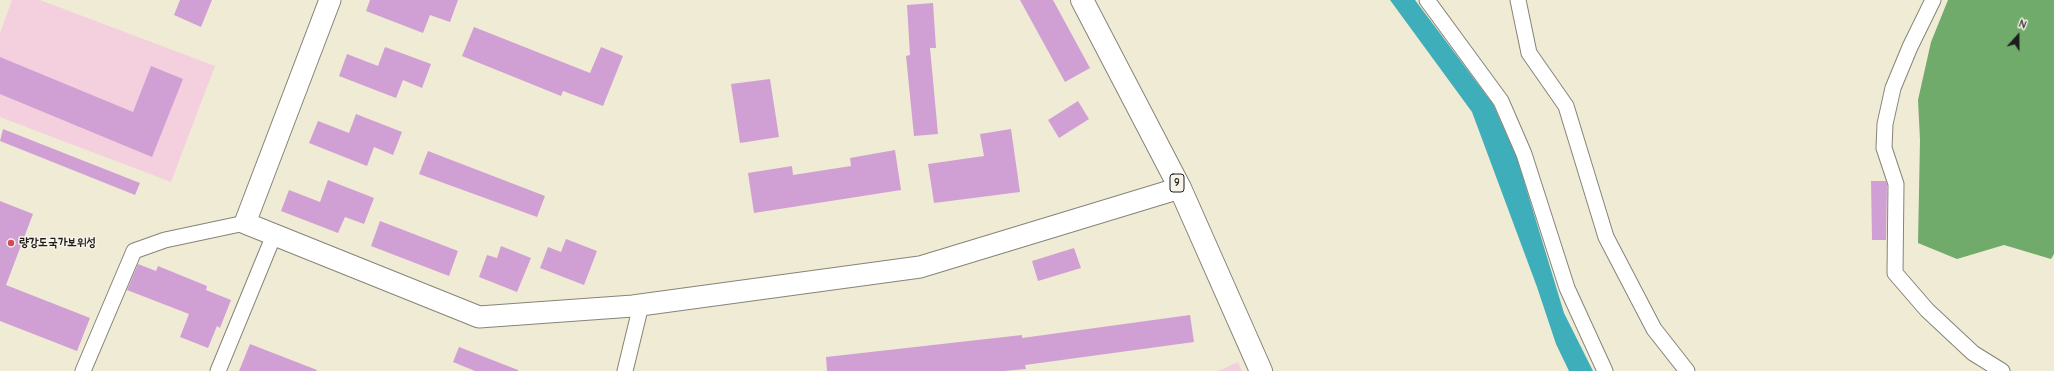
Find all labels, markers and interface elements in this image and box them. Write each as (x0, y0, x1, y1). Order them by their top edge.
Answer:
north arrow (1998, 16, 2038, 56)
text: N (2017, 17, 2028, 32)
road number: 9 (1170, 174, 1184, 192)
place label: 량강도국가보위성 (19, 236, 96, 250)
marker: 량강도국가보위성 (6, 238, 16, 248)

